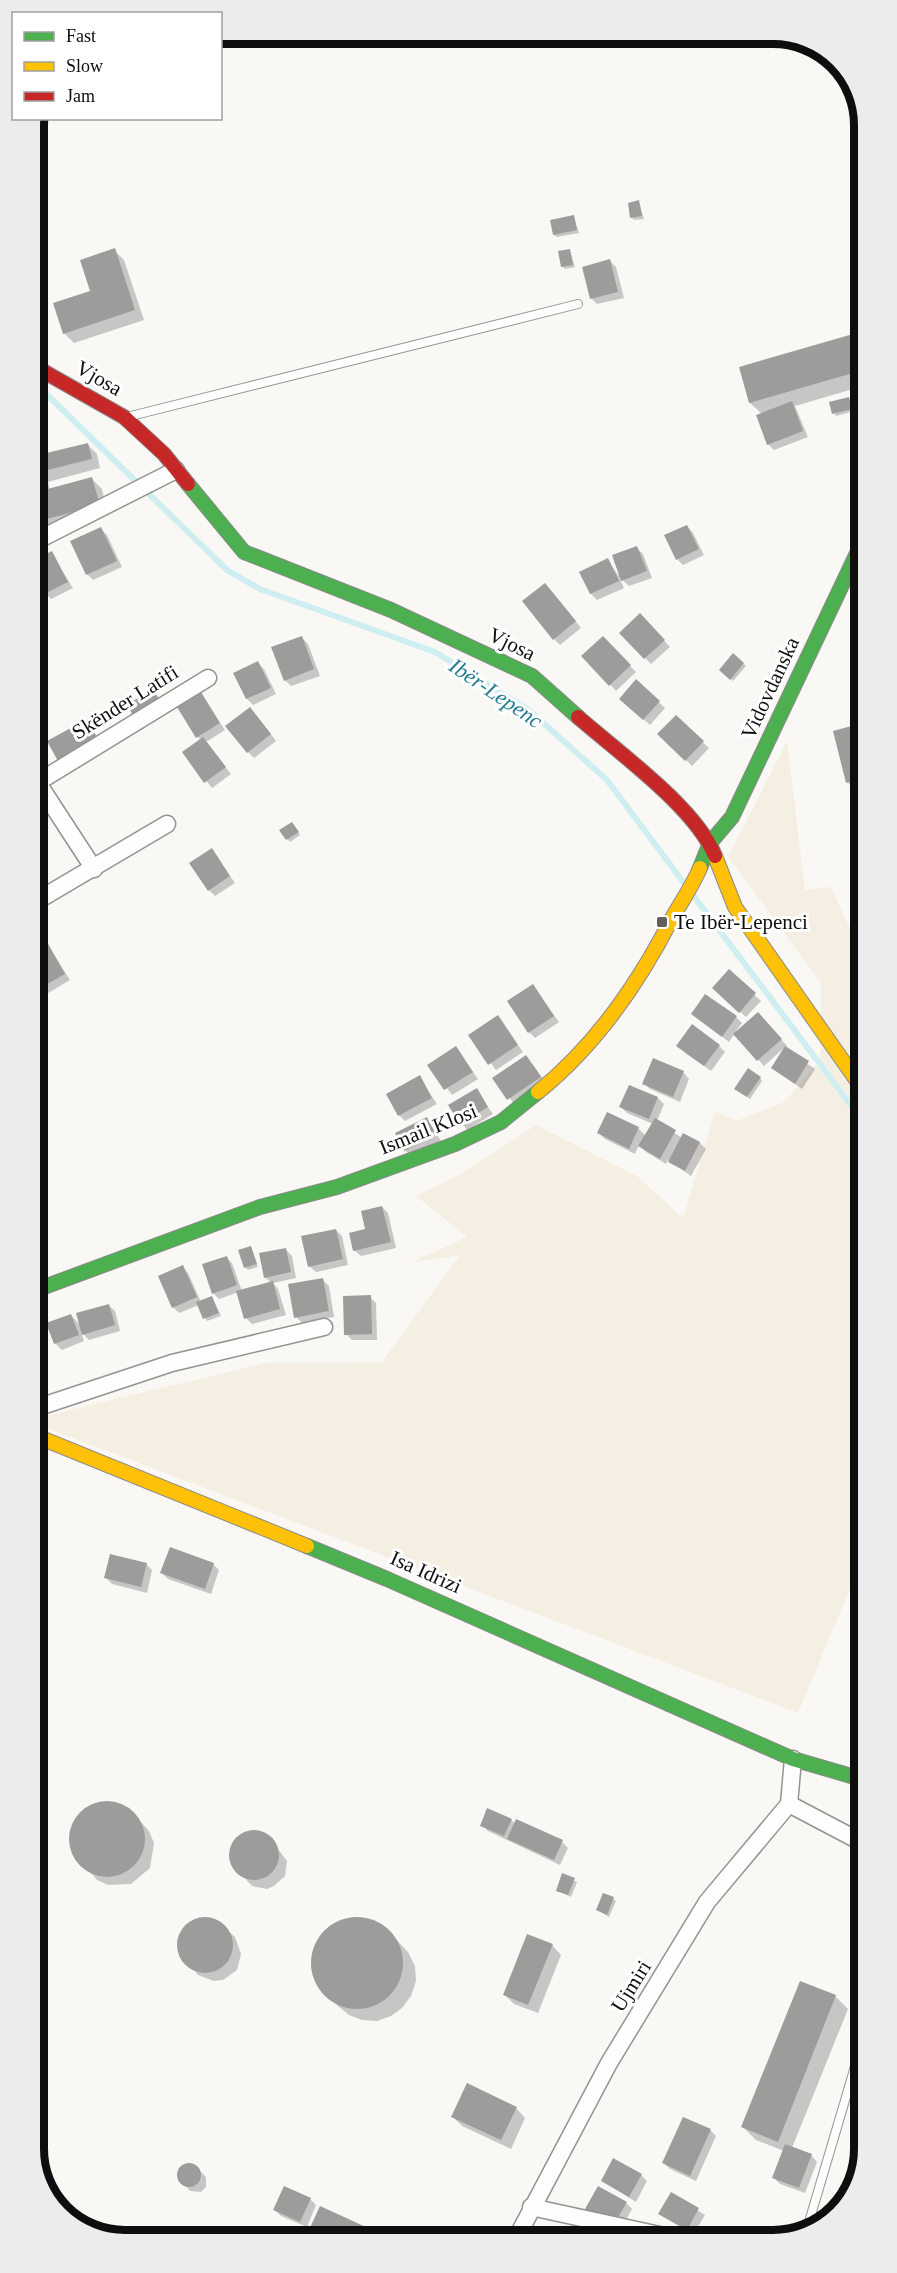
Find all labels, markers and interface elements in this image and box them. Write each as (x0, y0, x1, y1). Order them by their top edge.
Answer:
legend (12, 12, 222, 120)
text: Fast (66, 26, 96, 46)
text: Slow (66, 56, 103, 76)
text: Jam (66, 86, 95, 106)
street label: Vjosa (72, 355, 127, 401)
street label: Vjosa (485, 622, 540, 666)
street label: Vidovdanska (736, 633, 804, 743)
water label: Ibër-Lepenc (444, 652, 548, 733)
street label: Skënder Latifi (67, 660, 183, 744)
place label: Te Ibër-Lepenci (674, 910, 808, 934)
marker: Te Ibër-Lepenci (655, 915, 669, 929)
street label: Ismail Klosi (376, 1098, 481, 1159)
street label: Isa Idrizi (387, 1546, 465, 1598)
street label: Ujmiri (606, 1956, 656, 2016)

